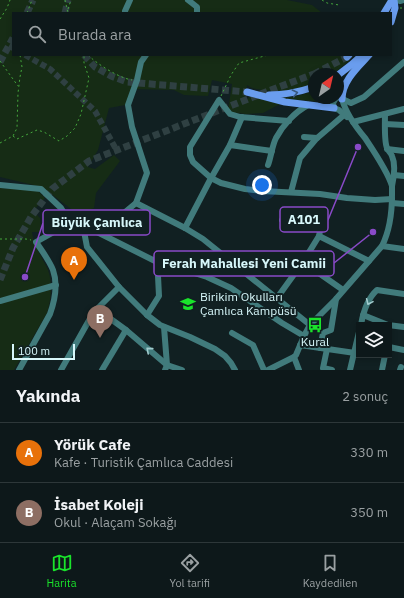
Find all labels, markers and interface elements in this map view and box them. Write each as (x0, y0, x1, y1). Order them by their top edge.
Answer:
search box (12, 12, 392, 56)
icon: search (26, 23, 48, 45)
text: Burada ara (58, 25, 132, 44)
north arrow (308, 68, 344, 104)
one-way arrow (291, 89, 298, 97)
your location (252, 175, 272, 195)
callout: A101 (280, 207, 328, 232)
callout: Büyük Çamlıca (43, 210, 150, 235)
text: A101 (288, 211, 320, 228)
text: Büyük Çamlıca (52, 214, 142, 231)
pin: A (61, 247, 87, 280)
callout: Ferah Mahallesi Yeni Camii (154, 251, 334, 276)
text: Ferah Mahallesi Yeni Camii (162, 255, 326, 272)
place label: Birikim Okulları Çamlıca Kampüsü (200, 289, 297, 318)
school or university icon: Birikim Okulları Çamlıca Kampüsü (179, 295, 197, 313)
one-way arrow (365, 298, 373, 305)
pin: B (87, 305, 113, 338)
bus stop icon: Kural (306, 316, 324, 334)
map controls (356, 322, 392, 358)
button: layers (356, 322, 392, 358)
place label: Kural (301, 334, 329, 349)
scale bar (12, 342, 75, 361)
text: 100 m (18, 344, 50, 358)
one-way arrow (147, 348, 154, 355)
text: Yakında (16, 385, 80, 407)
text: 2 sonuç (342, 388, 388, 405)
text: Yörük Cafe (54, 435, 131, 454)
text: A (25, 444, 33, 461)
text: 330 m (350, 444, 388, 461)
text: Kafe · Turistik Çamlıca Caddesi (54, 454, 233, 471)
text: İsabet Koleji (54, 495, 143, 514)
text: B (25, 504, 33, 521)
text: 350 m (350, 504, 388, 521)
text: Okul · Alaçam Sokağı (54, 514, 177, 531)
tab: Harita (46, 552, 77, 590)
tab: Yol tarifi (169, 552, 210, 590)
tab: Kaydedilen (303, 552, 358, 590)

